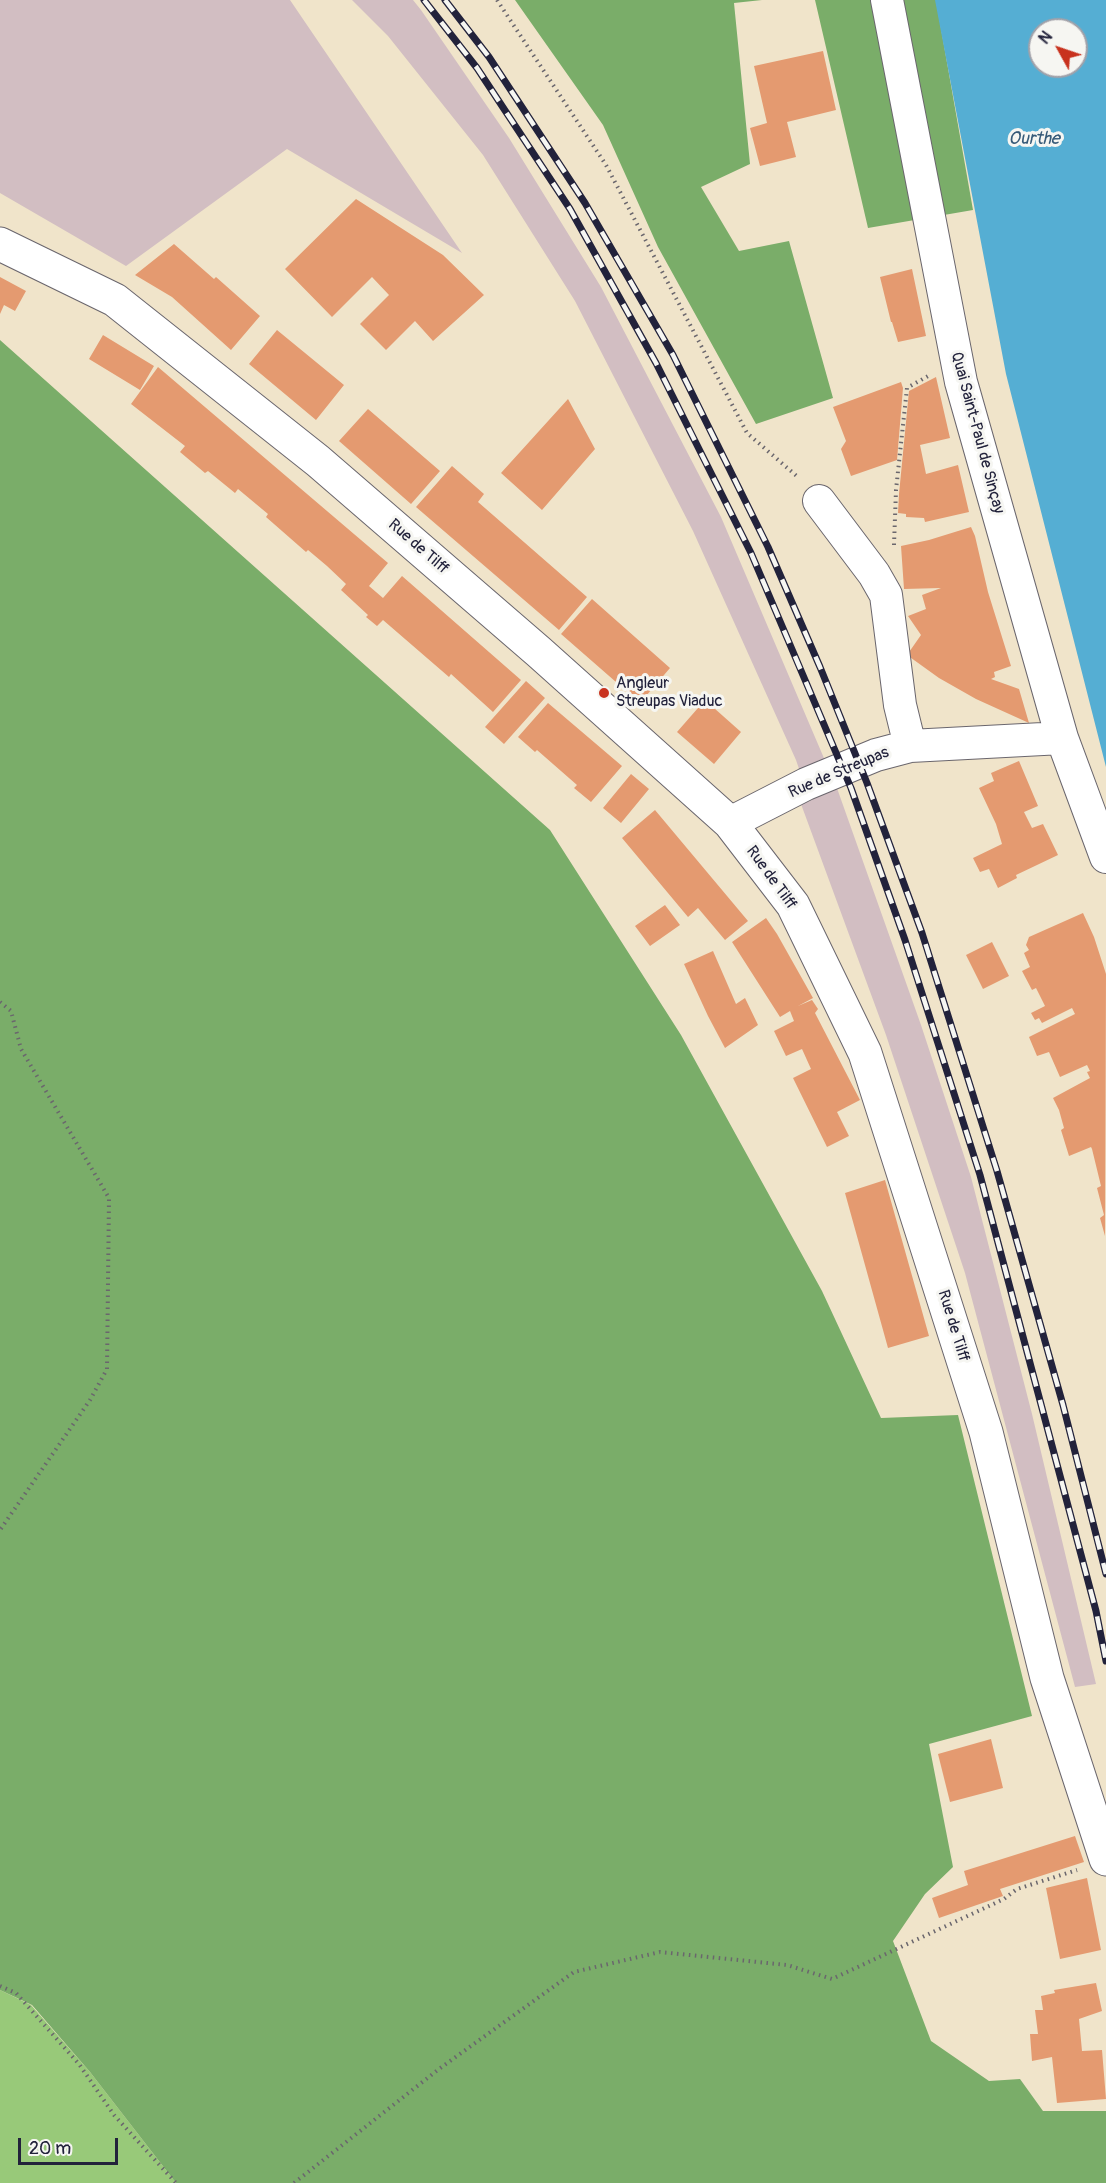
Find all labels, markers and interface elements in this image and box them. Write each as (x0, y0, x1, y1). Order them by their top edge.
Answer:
north arrow (1028, 18, 1088, 78)
text: N (1035, 27, 1057, 48)
water label: Ourthe (1008, 128, 1060, 150)
street label: Quai Saint-Paul de Sinçay (946, 350, 1008, 516)
street label: Rue de Tilff (384, 515, 452, 579)
place label: Angleur Streupas Viaduc (616, 674, 723, 712)
marker: Angleur Streupas Viaduc (597, 686, 611, 700)
street label: Rue de Streupas (786, 743, 892, 803)
street label: Rue de Tilff (741, 842, 801, 914)
street label: Rue de Tilff (933, 1288, 973, 1364)
scale bar (21, 2126, 122, 2164)
text: 20 m (29, 2137, 71, 2160)

